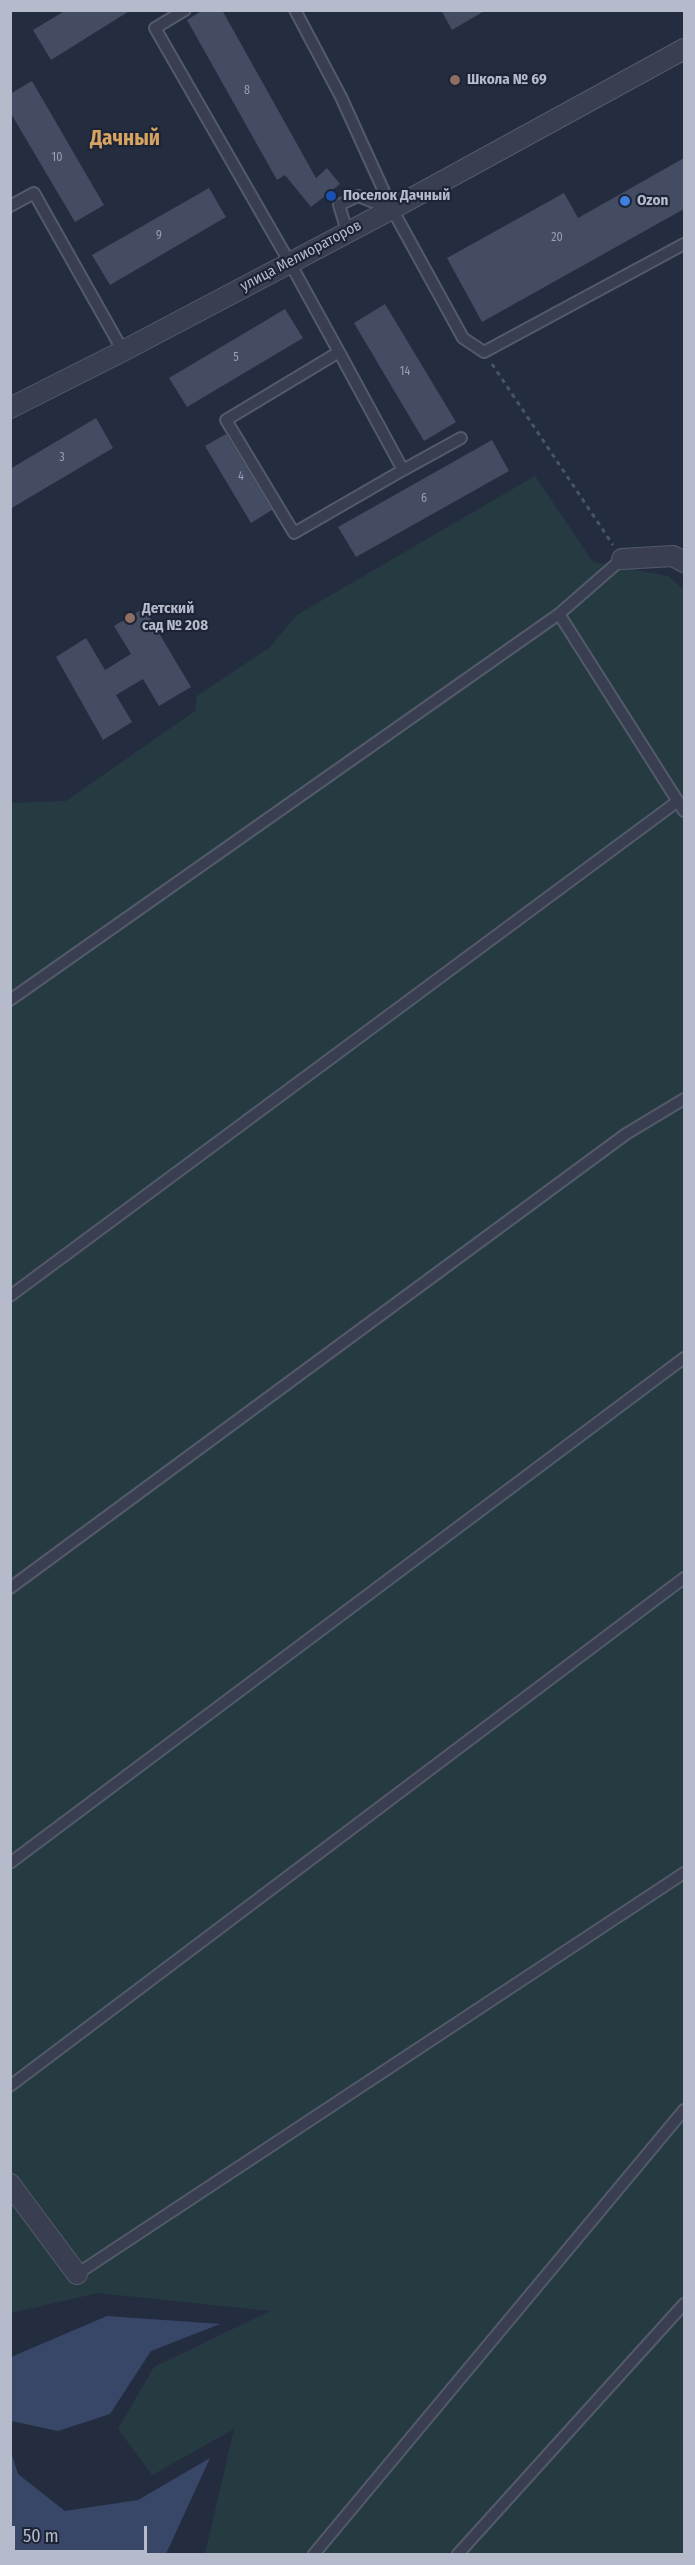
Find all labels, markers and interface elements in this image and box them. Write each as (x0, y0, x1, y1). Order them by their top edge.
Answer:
place label: Школа № 69 (467, 71, 547, 89)
marker: Школа № 69 (448, 73, 462, 87)
house number: 8 (244, 84, 250, 98)
district label: Дачный (90, 126, 160, 152)
house number: 10 (52, 151, 62, 165)
place label: Поселок Дачный (343, 187, 450, 205)
marker: Поселок Дачный (324, 189, 338, 203)
place label: Ozon (637, 192, 668, 210)
marker: Ozon (618, 194, 632, 208)
street label: улица Мелиораторов (237, 216, 365, 296)
house number: 9 (156, 229, 162, 243)
house number: 20 (551, 231, 563, 245)
house number: 5 (233, 351, 239, 365)
house number: 14 (400, 365, 410, 379)
house number: 3 (59, 451, 65, 465)
house number: 4 (238, 470, 244, 484)
house number: 6 (421, 492, 427, 506)
place label: Детский сад № 208 (142, 600, 208, 635)
marker: Детский сад № 208 (123, 611, 137, 625)
scale bar (15, 2514, 150, 2552)
text: 50 m (23, 2525, 59, 2547)

